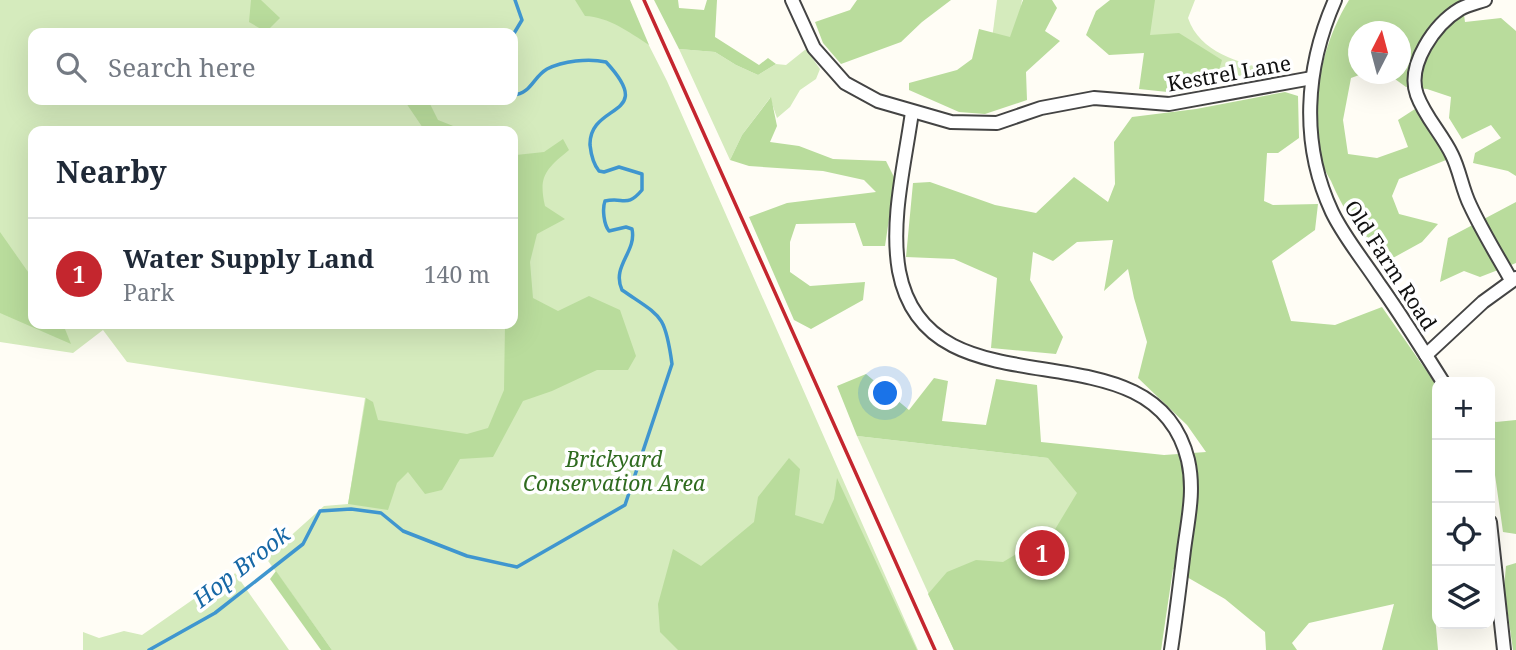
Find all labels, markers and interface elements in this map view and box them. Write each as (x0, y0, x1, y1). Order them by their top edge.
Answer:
north arrow (1348, 21, 1411, 84)
search box (28, 28, 518, 105)
icon: search (52, 48, 90, 86)
street label: Kestrel Lane (1165, 48, 1293, 98)
text: Search here (108, 49, 256, 85)
text: Nearby (56, 151, 167, 192)
street label: Old Farm Road (1339, 195, 1444, 335)
text: Water Supply Land (123, 240, 374, 276)
text: 1 (73, 258, 86, 290)
text: 140 m (424, 258, 490, 290)
text: Park (123, 276, 174, 308)
your location (868, 376, 902, 410)
map controls (1432, 377, 1495, 629)
button: + (1432, 377, 1495, 440)
button: − (1432, 440, 1495, 503)
park label: Brickyard Conservation Area (523, 445, 706, 497)
button: locate (1432, 503, 1495, 566)
water label: Hop Brook (185, 517, 297, 615)
pin: 1 (1019, 527, 1065, 579)
button: layers (1432, 566, 1495, 629)

